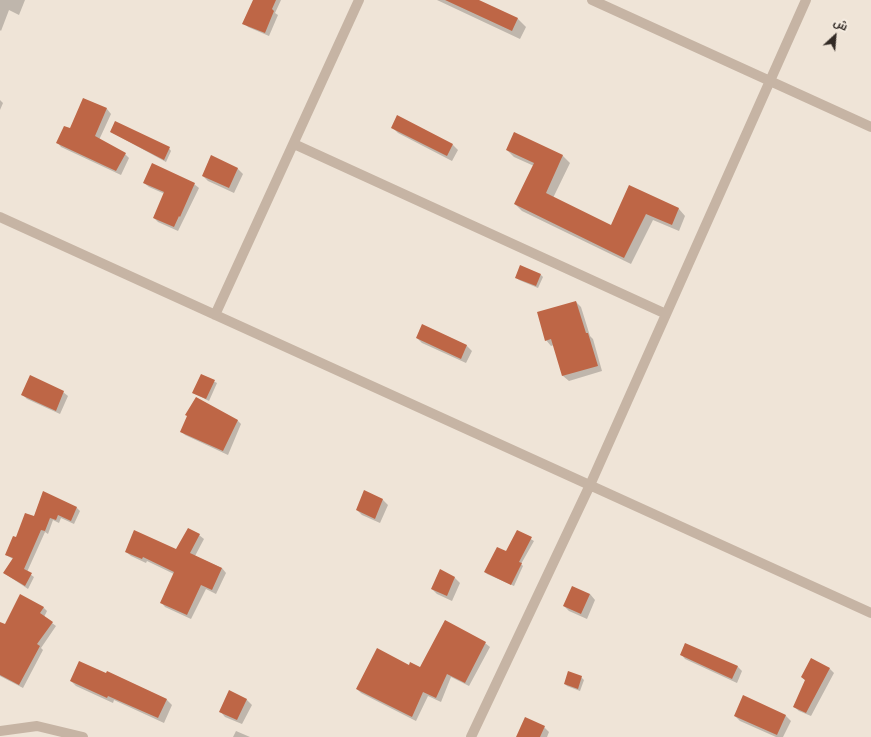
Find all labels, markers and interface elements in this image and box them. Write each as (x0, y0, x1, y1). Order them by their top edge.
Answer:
north arrow (815, 16, 855, 56)
text: ش (831, 16, 850, 34)

